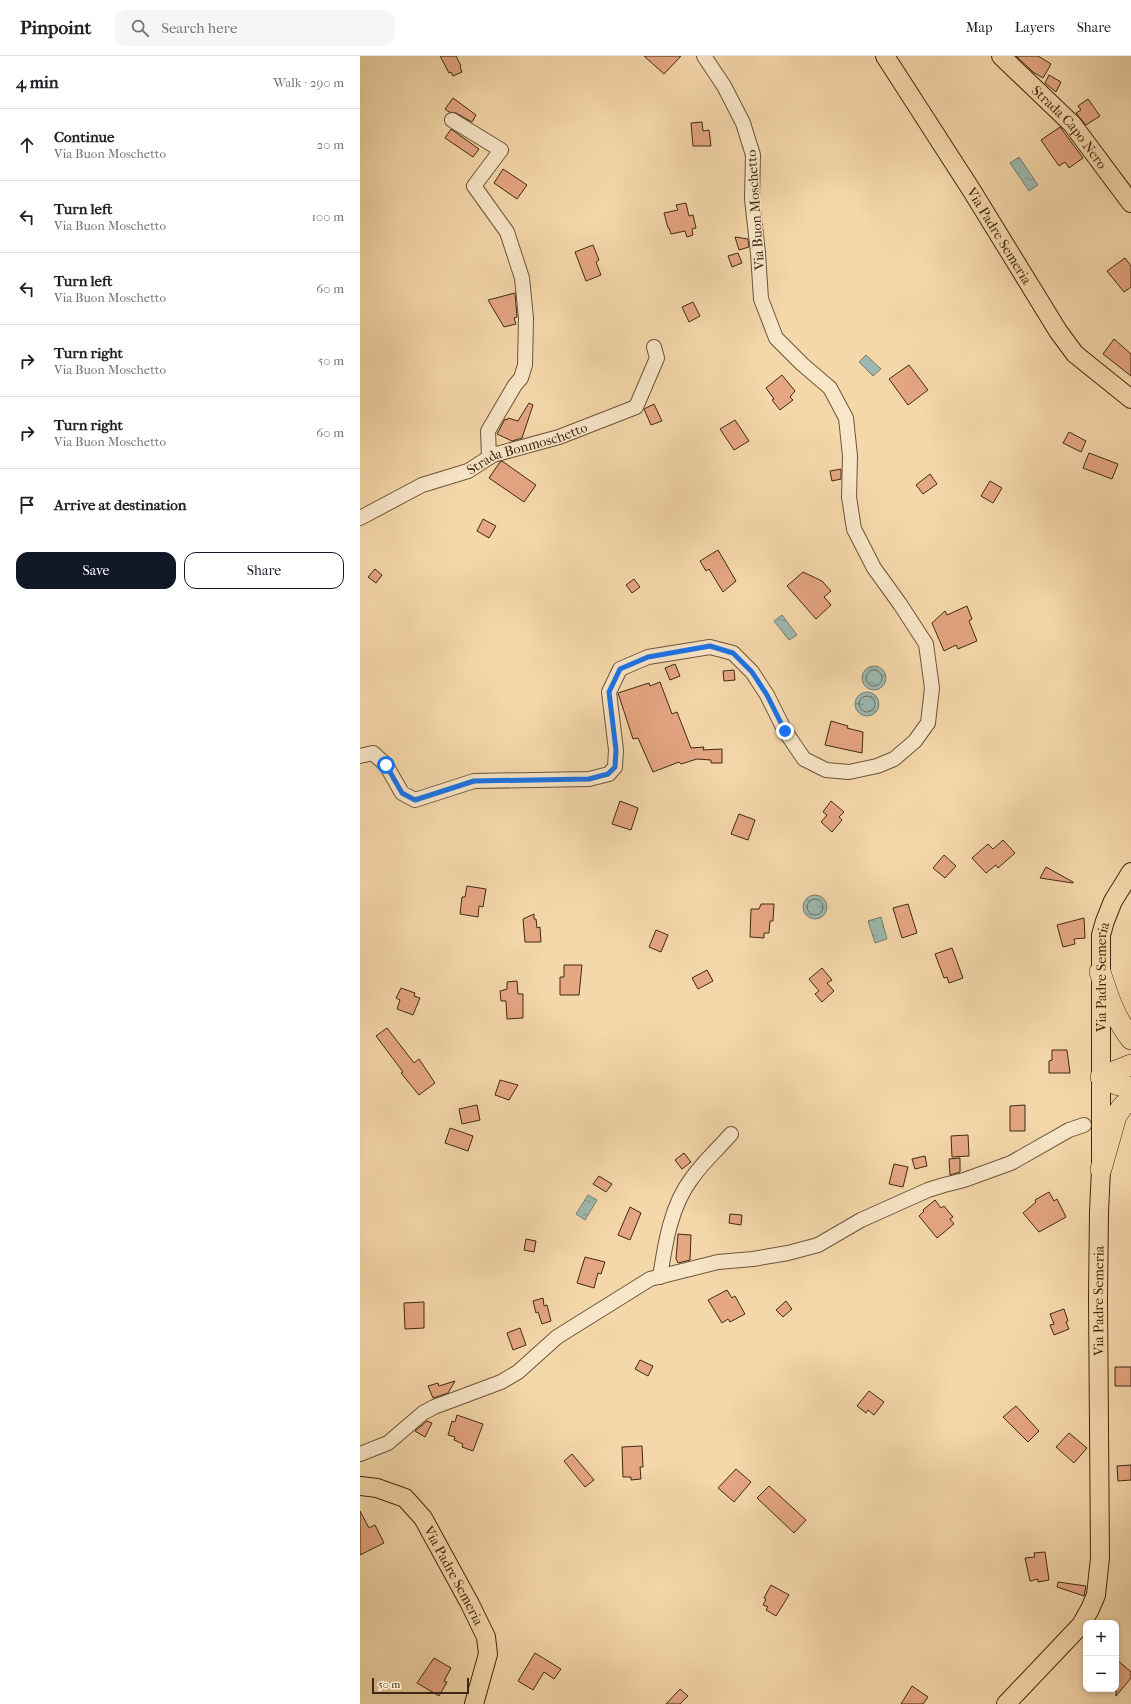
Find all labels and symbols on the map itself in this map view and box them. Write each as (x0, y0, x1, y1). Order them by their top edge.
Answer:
street label: Strada Capo Nero (1028, 82, 1110, 172)
street label: Via Buon Moschetto (743, 149, 768, 272)
street label: Via Padre Semeria (962, 184, 1035, 288)
street label: Strada Bonmoschetto (463, 419, 590, 479)
route end (776, 722, 794, 740)
route start (377, 756, 395, 774)
street label: Via Padre Semeria (1093, 919, 1113, 1033)
street label: Via Padre Semeria (1090, 1245, 1108, 1357)
street label: Via Padre Semeria (419, 1522, 487, 1629)
scale bar (372, 1676, 469, 1695)

